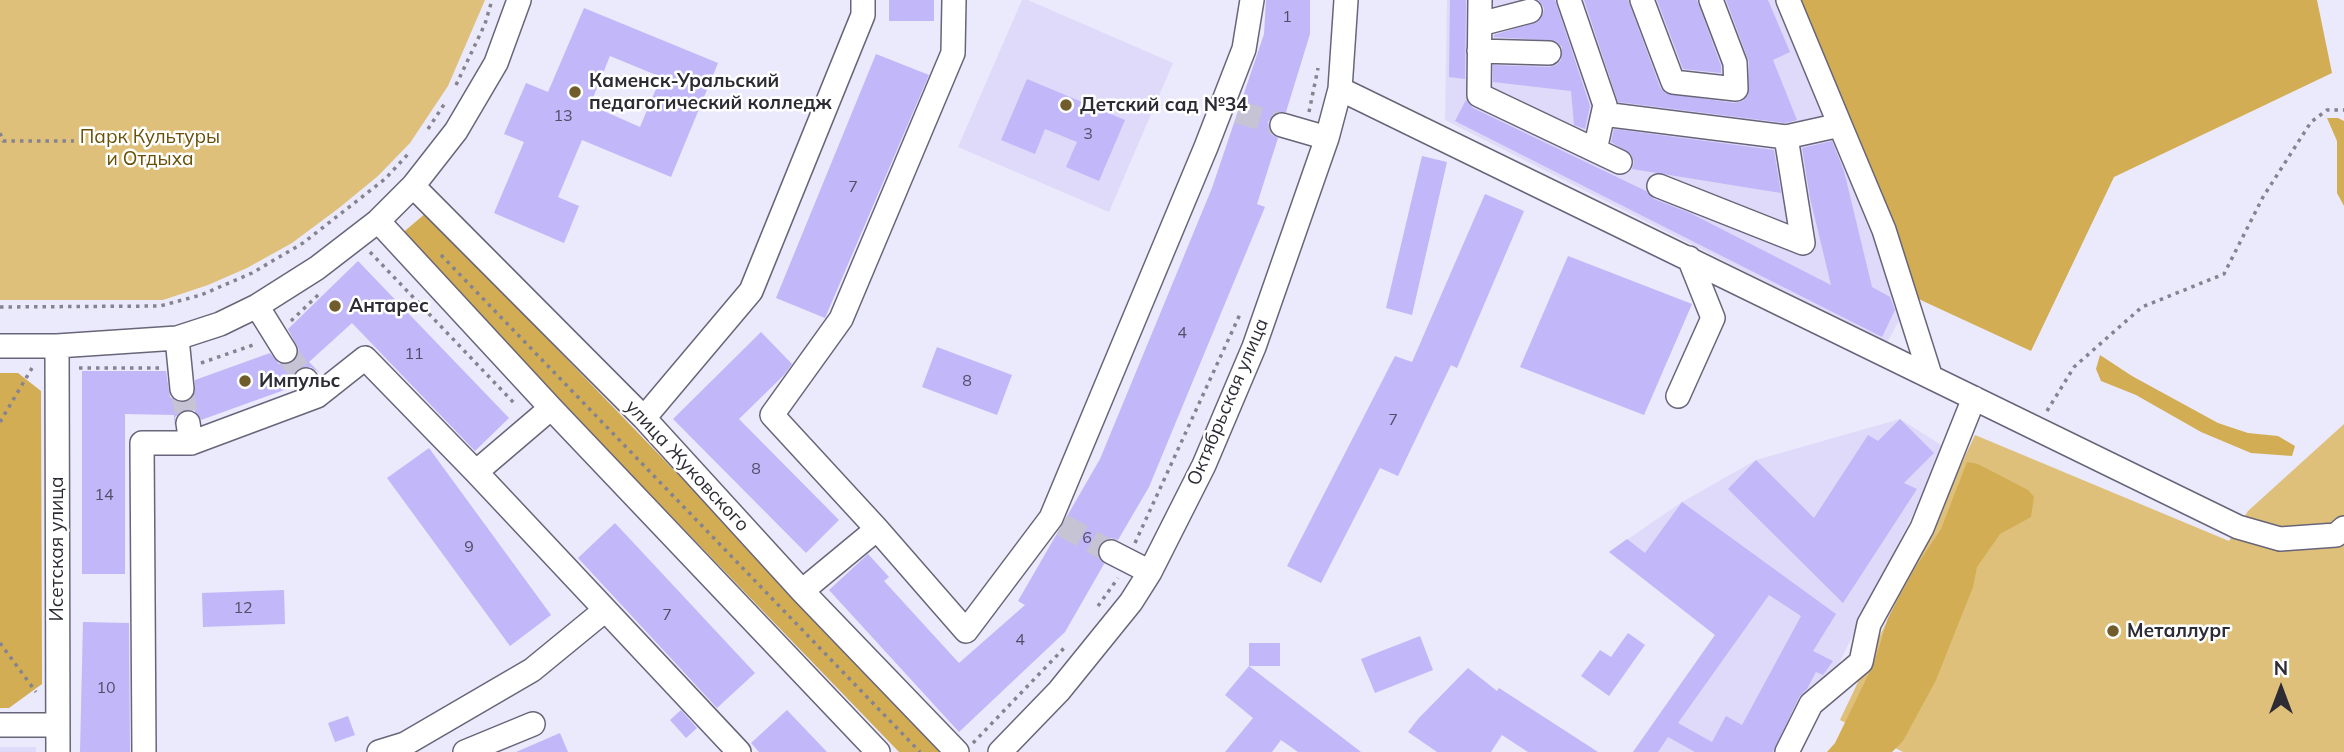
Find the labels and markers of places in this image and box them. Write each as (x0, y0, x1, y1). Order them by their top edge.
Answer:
place label: Каменск-Уральский педагогический колледж (589, 70, 832, 114)
marker: Каменск-Уральский педагогический колледж (567, 84, 583, 100)
place label: Детский сад №34 (1080, 94, 1248, 116)
marker: Детский сад №34 (1058, 97, 1074, 113)
place label: Антарес (349, 295, 429, 317)
marker: Антарес (327, 298, 343, 314)
place label: Импульс (259, 370, 340, 392)
marker: Импульс (237, 373, 253, 389)
place label: Металлург (2127, 620, 2230, 642)
marker: Металлург (2105, 623, 2121, 639)

